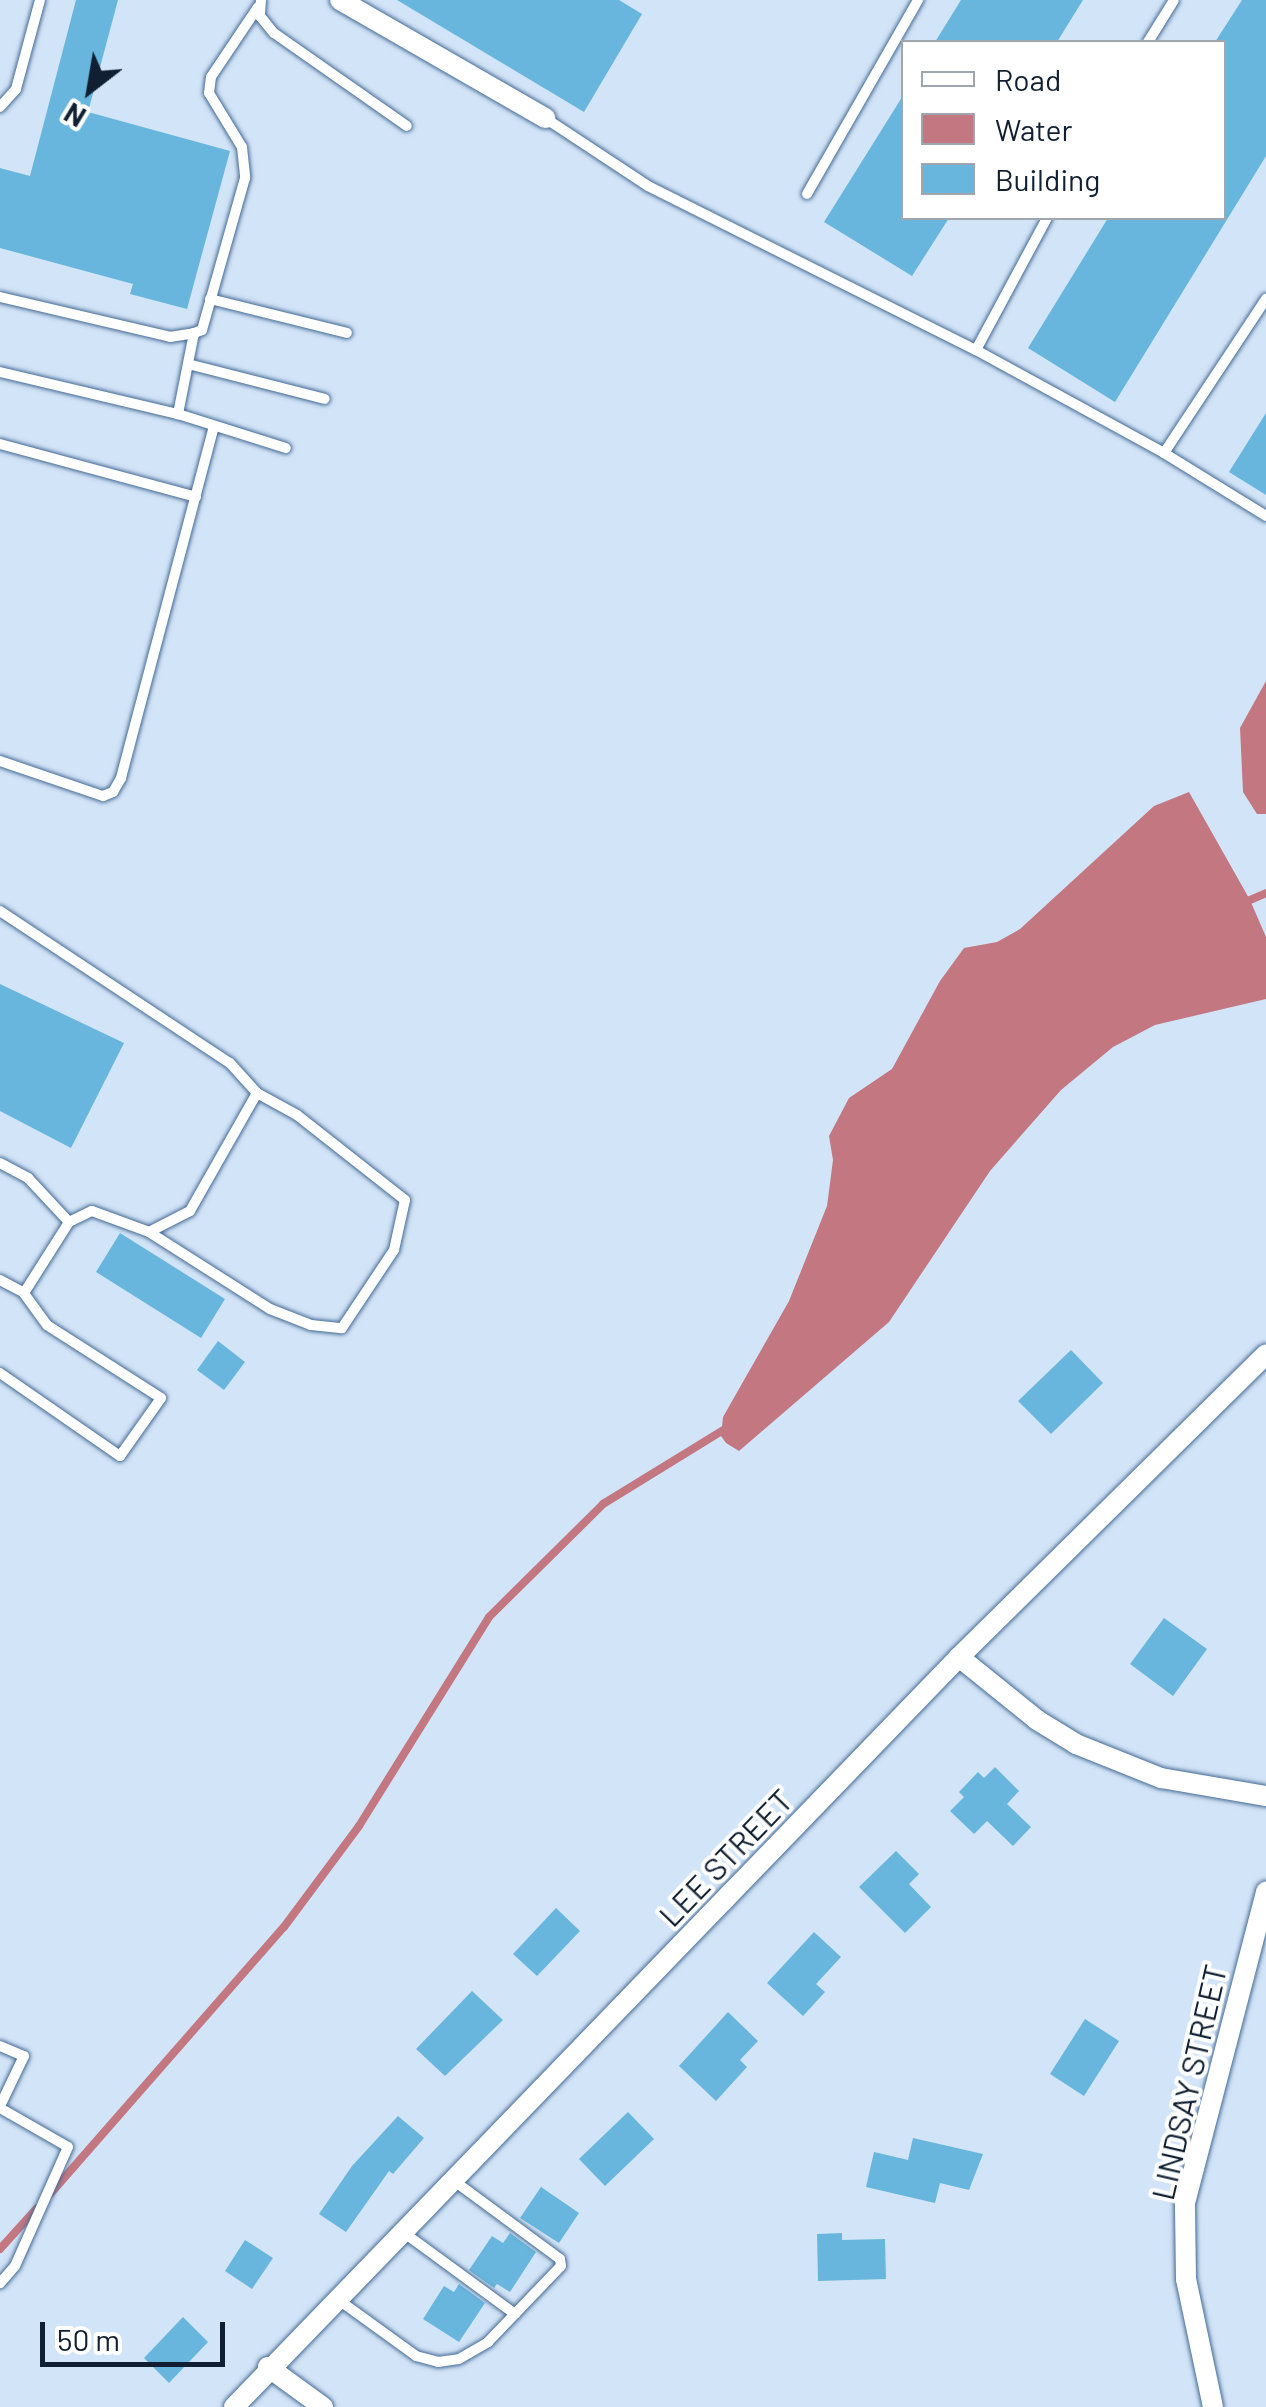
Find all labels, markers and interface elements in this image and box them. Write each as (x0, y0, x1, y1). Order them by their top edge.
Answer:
north arrow (40, 40, 140, 140)
legend (901, 40, 1226, 220)
text: Road (995, 61, 1061, 97)
text: N (58, 96, 91, 135)
text: Water (995, 111, 1073, 147)
text: Building (995, 161, 1100, 197)
street label: LEE STREET (650, 1780, 800, 1934)
street label: LINDSAY STREET (1142, 1961, 1234, 2203)
scale bar (45, 2302, 230, 2364)
text: 50 m (57, 2321, 120, 2357)

